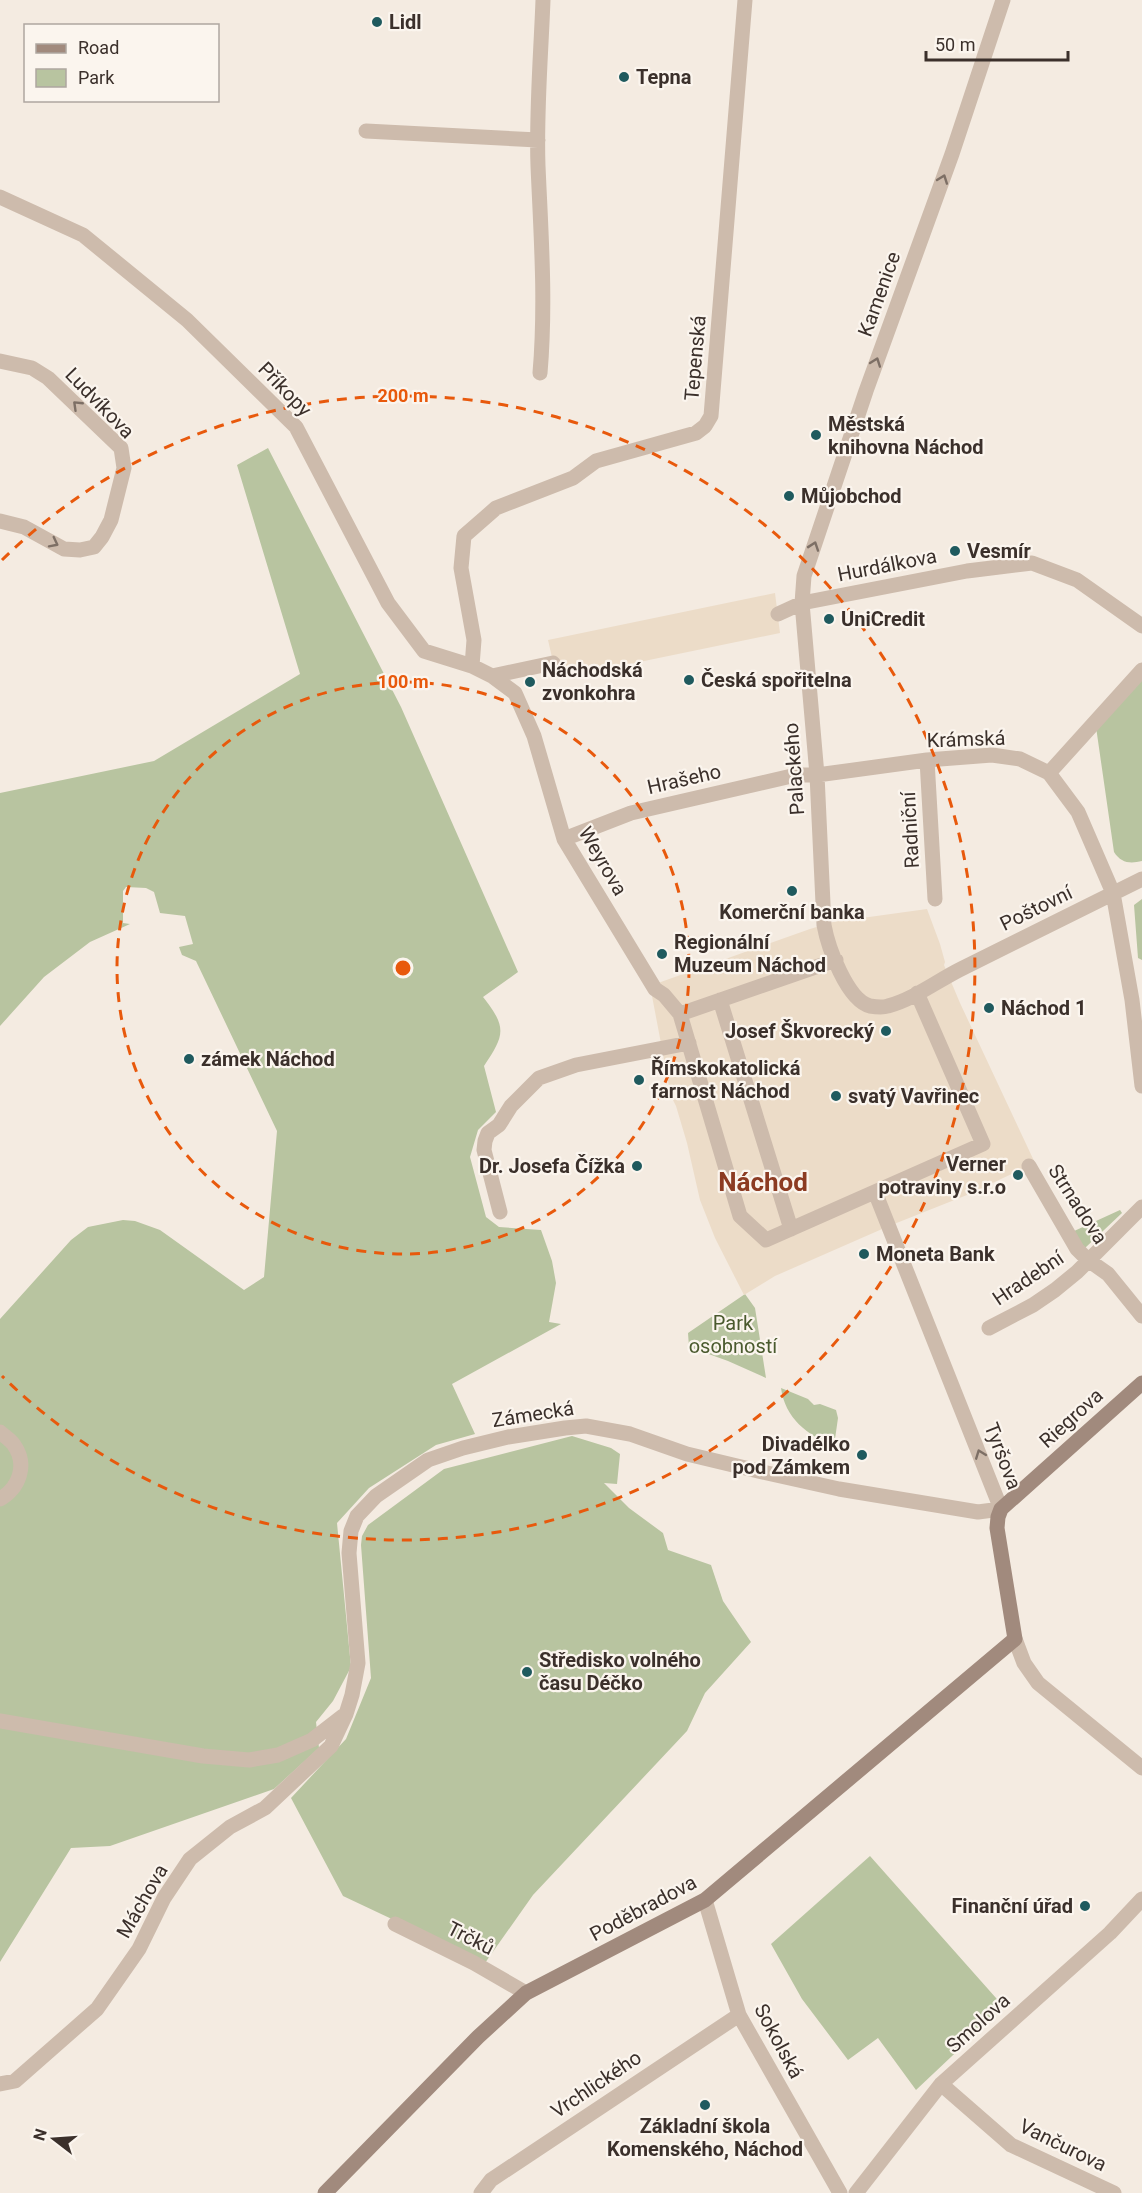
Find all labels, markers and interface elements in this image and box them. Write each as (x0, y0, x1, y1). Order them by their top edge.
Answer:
place label: Lidl (389, 10, 422, 34)
marker: Lidl (370, 15, 384, 29)
legend (24, 24, 219, 102)
scale bar (926, 24, 1068, 62)
text: 50 m (935, 34, 975, 55)
text: Road (78, 37, 119, 58)
place label: Tepna (636, 65, 692, 89)
text: Park (78, 67, 115, 88)
marker: Tepna (617, 70, 631, 84)
one-way arrow (936, 174, 949, 184)
street label: Kamenice (853, 248, 905, 340)
street label: Tepenská (679, 314, 711, 402)
street label: Příkopy (253, 357, 317, 422)
one-way arrow (869, 357, 882, 368)
street label: Ludvíkova (60, 363, 140, 443)
text: 200 m (377, 385, 429, 406)
one-way arrow (73, 401, 83, 412)
place label: Městská knihovna Náchod (828, 412, 984, 459)
marker: Městská knihovna Náchod (809, 428, 823, 442)
place label: Můjobchod (801, 484, 902, 508)
marker: Můjobchod (782, 489, 796, 503)
one-way arrow (47, 536, 58, 548)
place label: Vesmír (967, 539, 1031, 563)
one-way arrow (806, 541, 819, 552)
street label: Hurdálkova (835, 544, 939, 586)
marker: Vesmír (948, 544, 962, 558)
place label: UniCredit (841, 607, 925, 631)
marker: UniCredit (822, 612, 836, 626)
place label: Náchodská zvonkohra (542, 658, 643, 705)
place label: Česká spořitelna (701, 668, 852, 692)
text: 100 m (377, 671, 429, 692)
marker: Česká spořitelna (682, 673, 696, 687)
marker: Náchodská zvonkohra (523, 675, 537, 689)
street label: Palackého (779, 722, 809, 816)
street label: Krámská (926, 726, 1006, 752)
street label: Hrašeho (645, 759, 723, 799)
street label: Radniční (896, 790, 924, 869)
street label: Weyrova (574, 822, 632, 900)
street label: Poštovní (996, 880, 1077, 936)
marker: Komerční banka (785, 884, 799, 898)
place label: Komerční banka (719, 900, 865, 924)
place label: Regionální Muzeum Náchod (674, 930, 826, 977)
marker: Regionální Muzeum Náchod (655, 947, 669, 961)
centre of rings (393, 958, 413, 978)
place label: Náchod 1 (1001, 996, 1086, 1020)
marker: Náchod 1 (982, 1001, 996, 1015)
place label: Josef Škvorecký (725, 1019, 875, 1043)
marker: Josef Škvorecký (879, 1024, 893, 1038)
place label: zámek Náchod (201, 1047, 335, 1071)
marker: zámek Náchod (182, 1052, 196, 1066)
place label: Římskokatolická farnost Náchod (651, 1056, 801, 1103)
marker: Římskokatolická farnost Náchod (632, 1073, 646, 1087)
place label: svatý Vavřinec (848, 1084, 979, 1108)
marker: svatý Vavřinec (829, 1089, 843, 1103)
place label: Verner potraviny s.r.o (879, 1152, 1007, 1199)
place label: Dr. Josefa Čížka (479, 1154, 625, 1178)
marker: Dr. Josefa Čížka (630, 1159, 644, 1173)
street label: Strnadova (1043, 1160, 1113, 1248)
district label: Náchod (718, 1167, 808, 1197)
marker: Verner potraviny s.r.o (1011, 1168, 1025, 1182)
place label: Moneta Bank (876, 1242, 995, 1266)
street label: Hradební (988, 1245, 1069, 1310)
marker: Moneta Bank (857, 1247, 871, 1261)
park label: Park osobností (689, 1311, 778, 1358)
street label: Riegrova (1034, 1383, 1108, 1453)
street label: Zámecká (490, 1396, 576, 1432)
street label: Tyršova (979, 1419, 1027, 1493)
place label: Divadélko pod Zámkem (732, 1432, 850, 1479)
marker: Divadélko pod Zámkem (855, 1448, 869, 1462)
one-way arrow (975, 1450, 987, 1461)
place label: Středisko volného času Déčko (539, 1648, 701, 1695)
marker: Středisko volného času Déčko (520, 1665, 534, 1679)
street label: Máchova (111, 1860, 173, 1942)
street label: Poděbradova (586, 1870, 700, 1946)
place label: Finanční úřad (951, 1894, 1073, 1918)
marker: Finanční úřad (1078, 1899, 1092, 1913)
street label: Trčků (444, 1916, 498, 1960)
street label: Smolova (941, 1988, 1015, 2058)
street label: Sokolská (749, 2000, 809, 2082)
street label: Vrchlického (546, 2045, 646, 2123)
marker: Základní škola Komenského, Náchod (698, 2098, 712, 2112)
north arrow (24, 2109, 84, 2169)
place label: Základní škola Komenského, Náchod (607, 2114, 803, 2161)
street label: Vančurova (1016, 2114, 1110, 2176)
text: N (29, 2127, 51, 2143)

